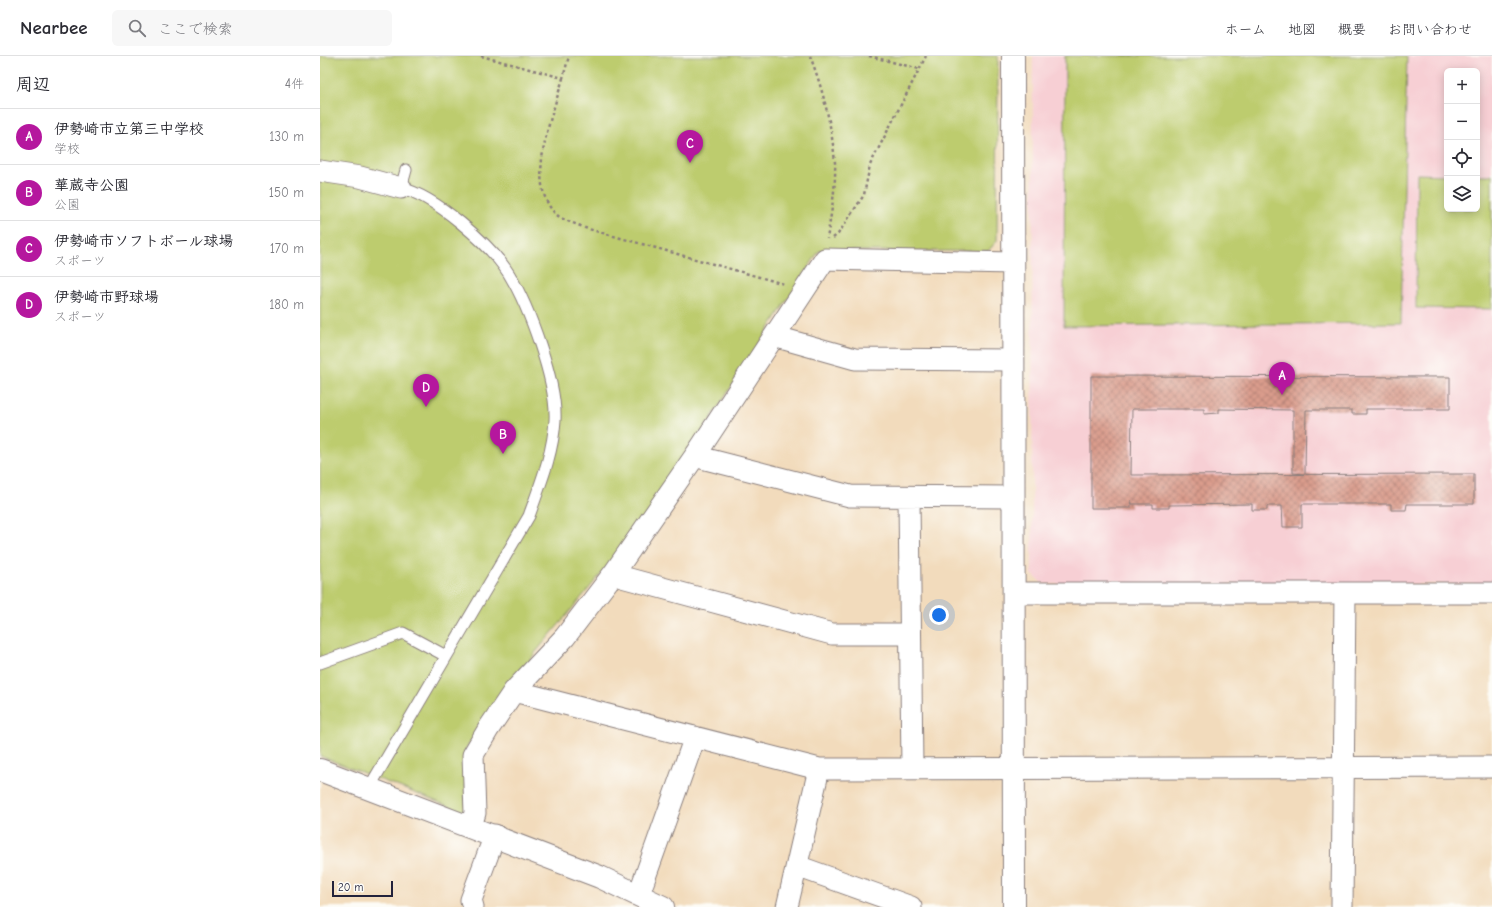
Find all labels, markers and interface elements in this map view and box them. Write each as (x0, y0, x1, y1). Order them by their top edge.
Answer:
search box (112, 10, 392, 46)
text: Nearbee (20, 17, 88, 39)
icon: search (126, 17, 148, 39)
text: ここで検索 (158, 20, 233, 38)
text: ホーム (1225, 21, 1266, 38)
text: 地図 (1288, 21, 1316, 38)
text: 概要 (1338, 21, 1366, 38)
text: お問い合わせ (1388, 21, 1472, 38)
map controls (1444, 68, 1480, 212)
button: + (1444, 68, 1480, 104)
text: 周辺 (16, 75, 50, 94)
text: 4件 (285, 76, 304, 91)
button: − (1444, 104, 1480, 140)
text: 伊勢崎市立第三中学校 (54, 120, 204, 138)
text: A (25, 129, 33, 144)
text: 130 m (269, 129, 304, 144)
pin: C (677, 130, 703, 163)
button: locate (1444, 140, 1480, 176)
text: 学校 (54, 141, 80, 156)
text: 華蔵寺公園 (54, 176, 129, 194)
button: layers (1444, 176, 1480, 212)
text: B (25, 185, 33, 200)
text: 150 m (269, 185, 304, 200)
text: 公園 (54, 197, 80, 212)
text: 伊勢崎市ソフトボール球場 (54, 232, 233, 250)
text: C (25, 241, 33, 256)
text: 170 m (270, 241, 304, 256)
text: スポーツ (54, 253, 106, 268)
text: 伊勢崎市野球場 (54, 288, 159, 306)
text: D (25, 297, 33, 312)
text: 180 m (269, 297, 304, 312)
text: スポーツ (54, 309, 106, 324)
pin: A (1269, 362, 1295, 395)
pin: D (413, 374, 439, 407)
pin: B (490, 421, 516, 454)
your location (929, 605, 949, 625)
scale bar (332, 879, 393, 898)
text: 20 m (338, 881, 363, 894)

